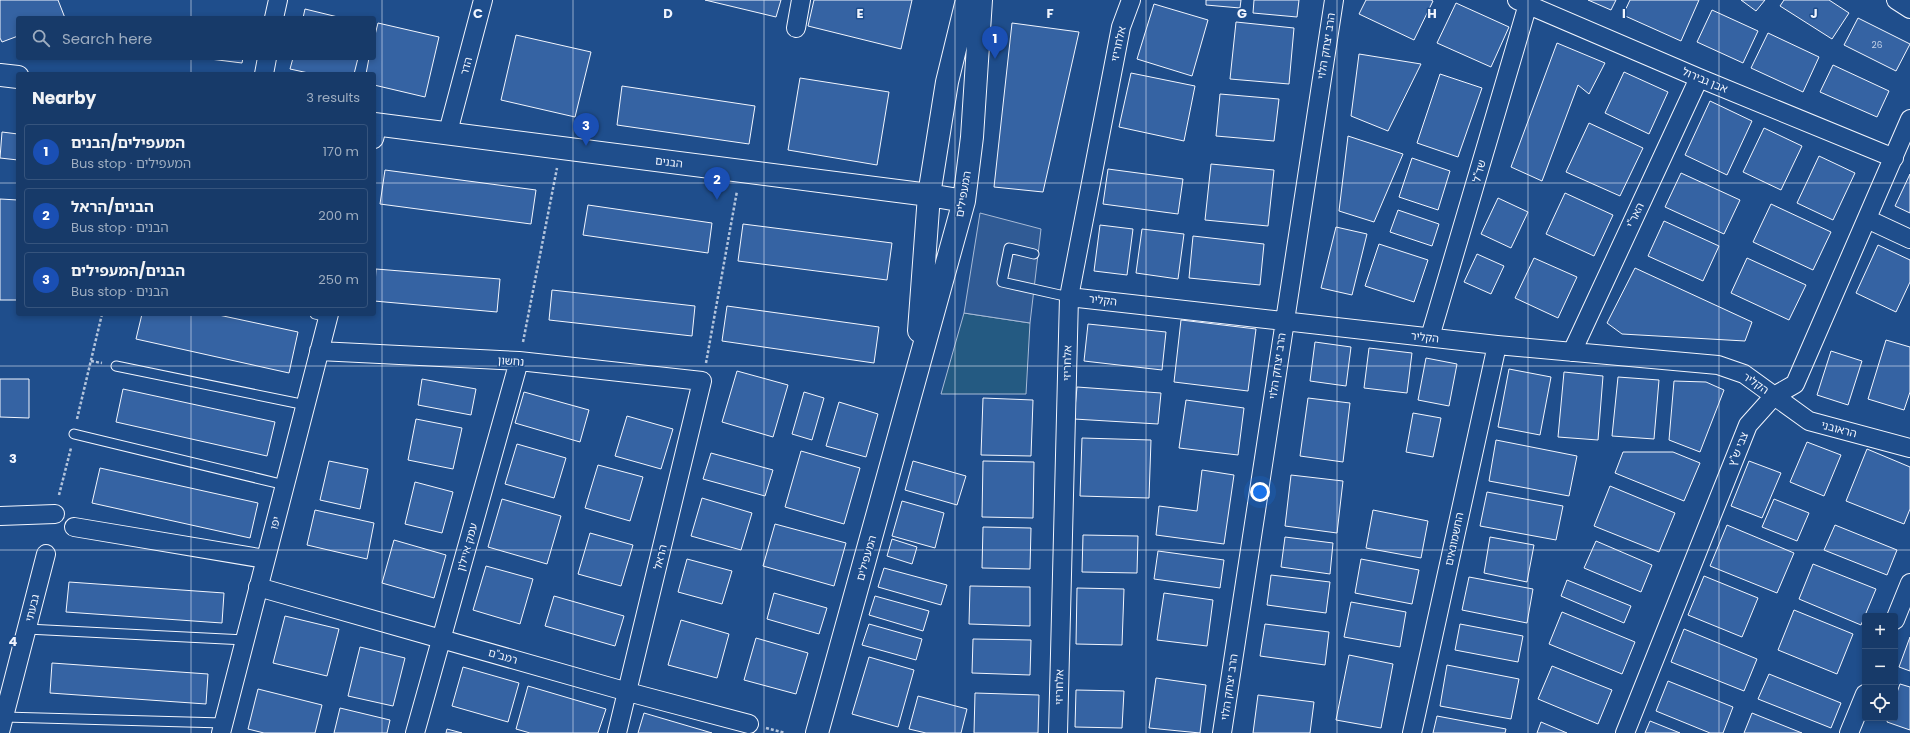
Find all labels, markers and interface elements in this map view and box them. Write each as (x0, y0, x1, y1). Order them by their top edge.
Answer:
text: C (473, 4, 483, 23)
text: D (663, 4, 673, 23)
text: E (856, 4, 864, 23)
text: F (1046, 4, 1054, 23)
text: G (1237, 4, 1247, 23)
text: H (1427, 4, 1437, 23)
text: I (1622, 4, 1626, 23)
text: J (1810, 4, 1818, 23)
street label: הרב יצחק הלוי (1313, 12, 1339, 80)
search box (16, 16, 376, 60)
street label: אלחריזי (1106, 25, 1130, 63)
pin: 1 (982, 26, 1008, 59)
icon: search (30, 27, 52, 49)
text: Search here (62, 28, 152, 49)
house number: 26 (1872, 39, 1883, 51)
street label: הדר (456, 55, 476, 77)
street label: אבן גבירול (1680, 63, 1730, 97)
text: Nearby (32, 86, 96, 110)
text: 3 results (306, 88, 360, 107)
pin: 3 (573, 113, 599, 146)
text: המעפילים/הבנים (71, 132, 185, 153)
text: 1 (44, 142, 48, 161)
text: 170 m (323, 142, 359, 161)
street label: הבנים (654, 152, 684, 172)
text: Bus stop · המעפילים (71, 154, 191, 173)
street label: שד"ל (1468, 158, 1490, 184)
pin: 2 (704, 167, 730, 200)
street label: המעפילים (951, 170, 975, 218)
text: הבנים/הראל (71, 196, 154, 217)
street label: האר"י (1622, 200, 1648, 230)
text: 2 (42, 206, 50, 225)
text: 200 m (318, 206, 359, 225)
text: Bus stop · הבנים (71, 218, 169, 237)
text: הבנים/המעפילים (71, 260, 185, 281)
text: 3 (42, 270, 50, 289)
text: 250 m (318, 270, 359, 289)
text: Bus stop · הבנים (71, 282, 169, 301)
street label: הקליר (1088, 291, 1118, 309)
street label: הקליר (1410, 328, 1440, 346)
street label: הרב יצחק הלוי (1264, 332, 1290, 400)
street label: אלחריזי (1059, 345, 1075, 381)
street label: נחשון (497, 352, 525, 370)
street label: הקליר (1740, 368, 1772, 398)
street label: הראובני (1819, 417, 1859, 441)
street label: צבי ש"ץ (1724, 430, 1752, 468)
text: 3 (9, 449, 17, 468)
your location (1250, 482, 1270, 502)
street label: החשמונאים (1441, 511, 1467, 567)
street label: יפו (266, 515, 284, 531)
street label: עמק איילון (452, 521, 482, 573)
street label: המעפילים (852, 533, 880, 583)
street label: הראל (649, 543, 671, 571)
street label: גבעתי (21, 593, 43, 623)
map controls (1862, 613, 1898, 721)
button: + (1862, 613, 1898, 649)
text: 4 (9, 632, 18, 651)
street label: רמב"ם (486, 644, 520, 668)
button: − (1862, 649, 1898, 685)
street label: הרב יצחק הלוי (1216, 653, 1242, 721)
street label: אלחריזי (1051, 669, 1067, 705)
button: locate (1862, 685, 1898, 721)

